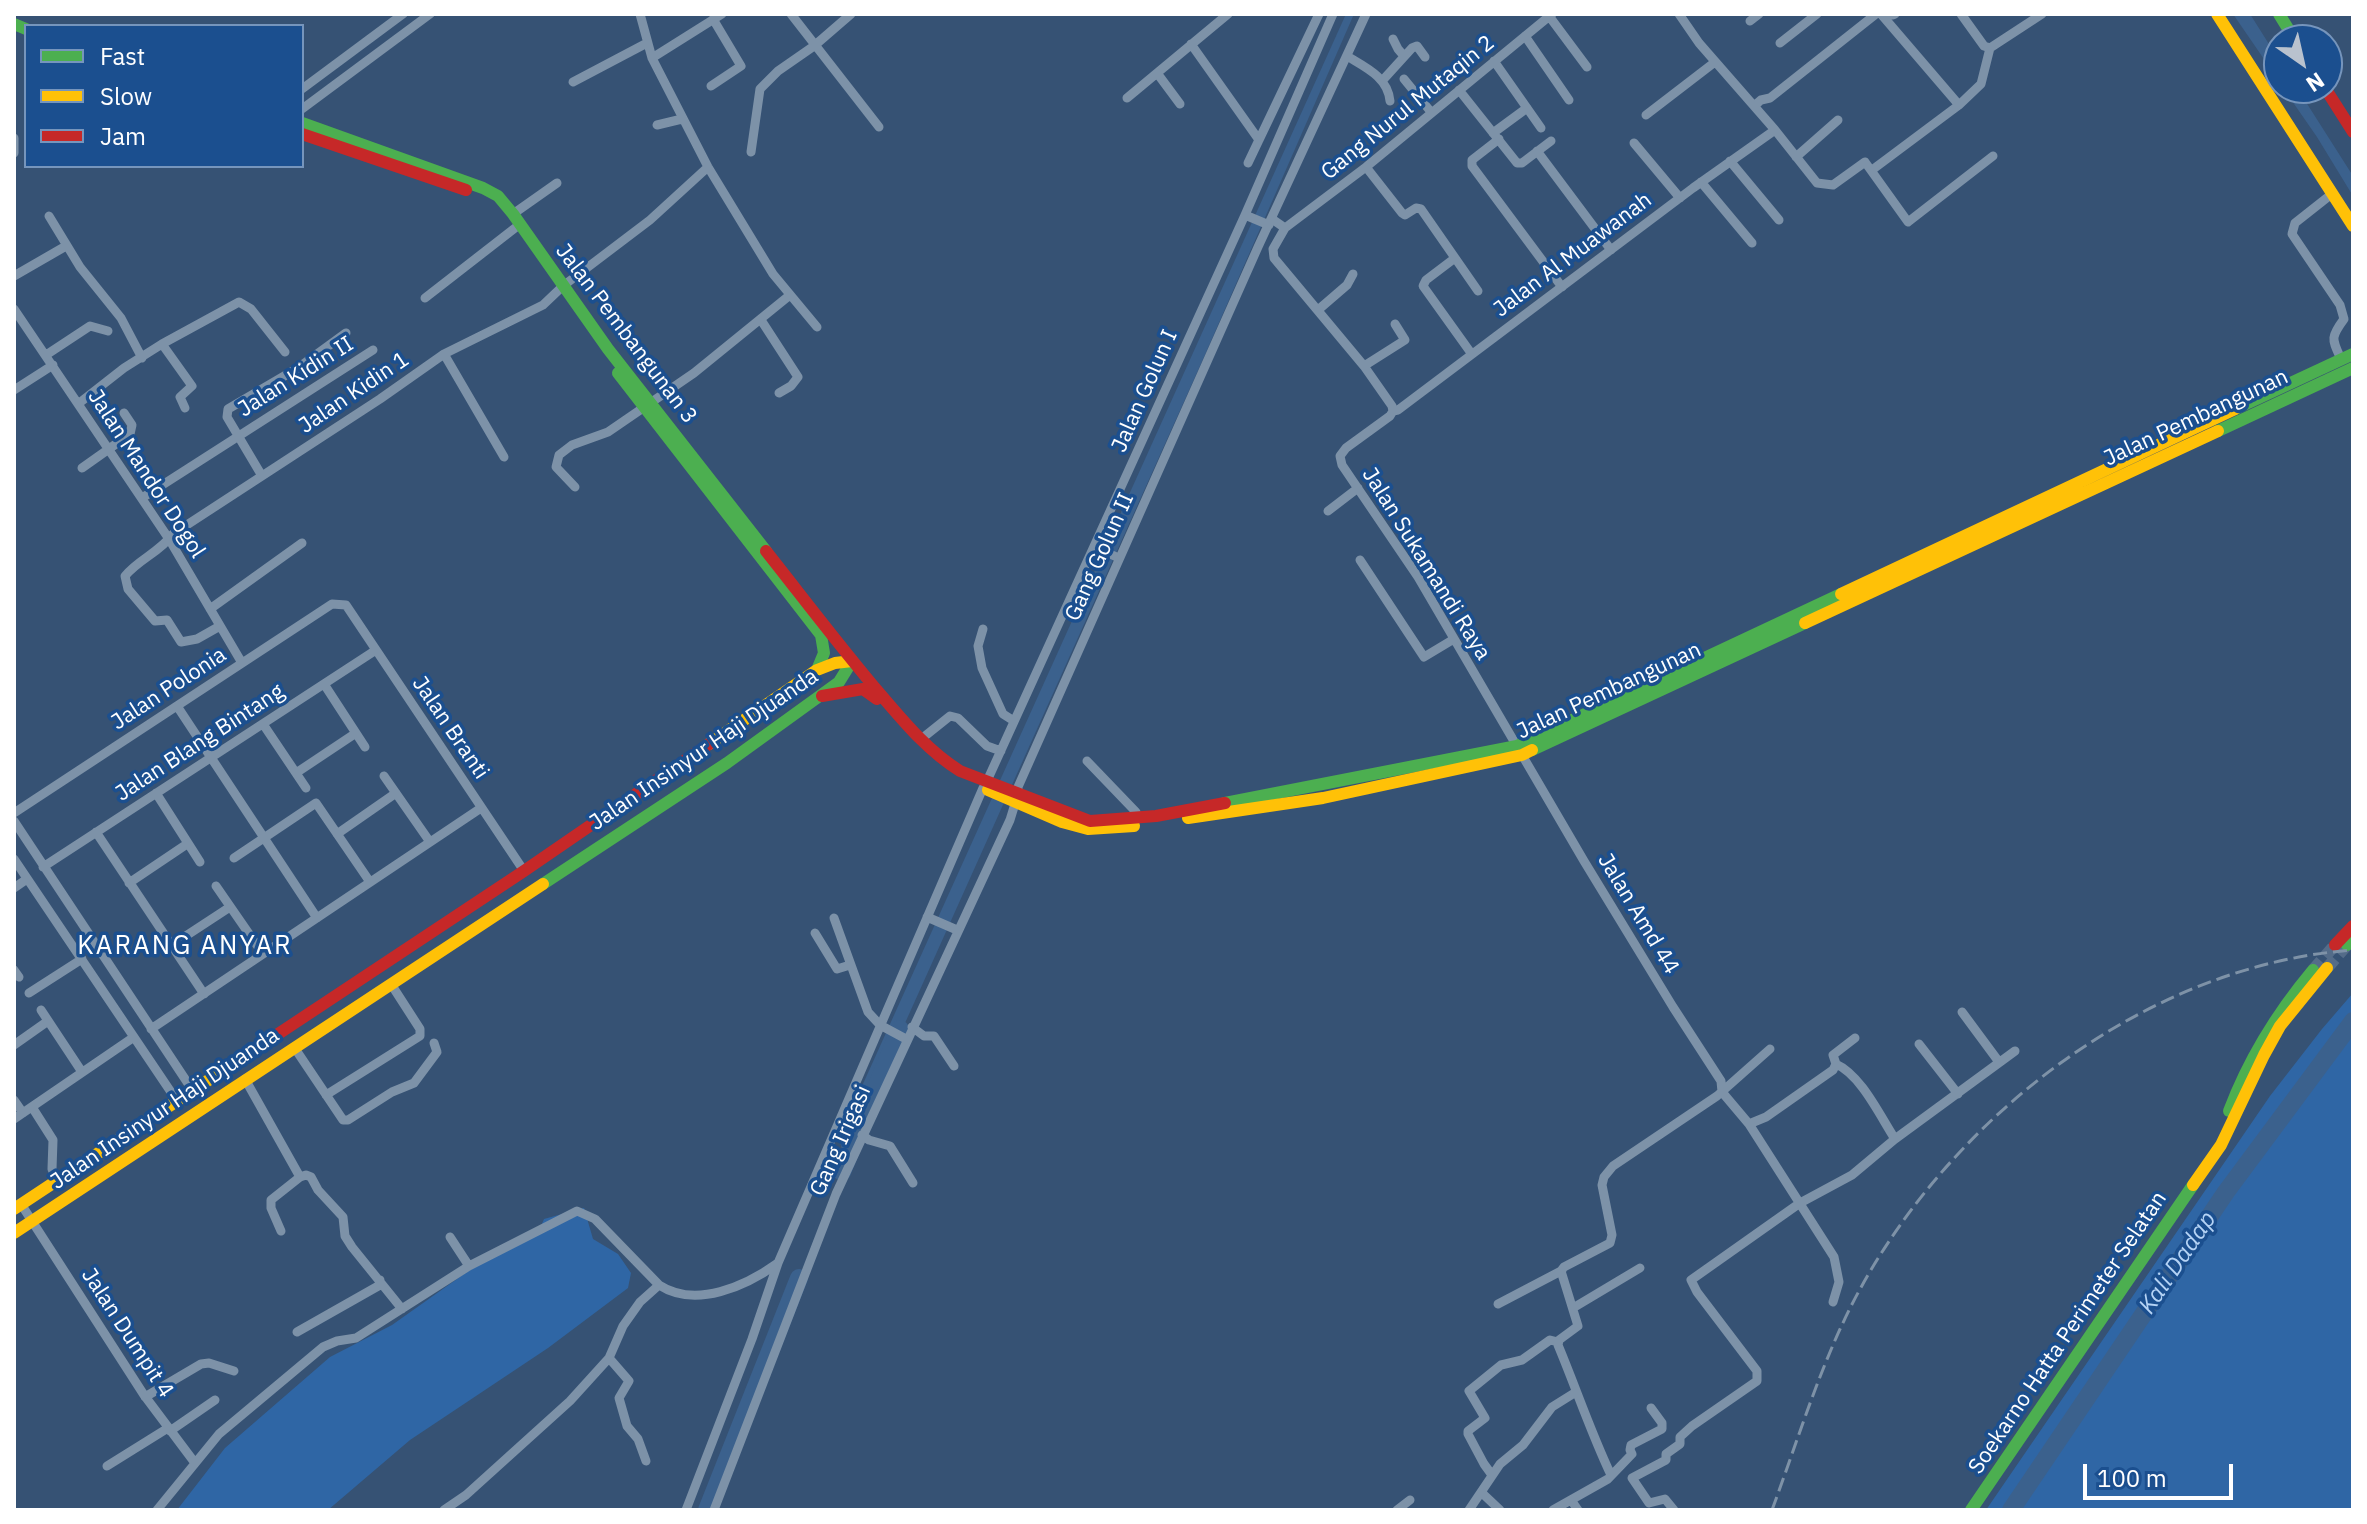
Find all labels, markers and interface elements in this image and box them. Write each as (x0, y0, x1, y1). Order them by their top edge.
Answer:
legend (24, 24, 304, 168)
north arrow (2263, 24, 2343, 104)
street label: Gang Nurul Mutaqin 2 (1316, 30, 1500, 186)
text: Fast (100, 40, 145, 72)
text: N (2301, 66, 2330, 99)
text: Slow (100, 80, 152, 112)
text: Jam (100, 120, 146, 152)
street label: Jalan Al Muawanah (1489, 187, 1657, 323)
street label: Jalan Pembangunan 3 (550, 239, 702, 429)
street label: Jalan Golun I (1106, 326, 1184, 456)
street label: Jalan Kidin II (233, 331, 359, 423)
street label: Jalan Kidin 1 (294, 347, 414, 439)
street label: Jalan Pembangunan (2100, 364, 2292, 472)
street label: Jalan Mandor Dogol (82, 385, 210, 563)
street label: Jalan Sukamandi Raya (1356, 463, 1496, 665)
street label: Gang Golun II (1060, 489, 1140, 625)
street label: Jalan Pembangunan (1513, 637, 1705, 745)
street label: Jalan Polonia (107, 642, 231, 736)
street label: Jalan Insinyur Haji Djuanda (585, 664, 823, 836)
street label: Jalan Branti (406, 672, 494, 784)
street label: Jalan Blang Bintang (111, 679, 289, 807)
street label: Jalan Amd 44 (1592, 849, 1684, 979)
district label: KARANG ANYAR (77, 930, 293, 962)
street label: Jalan Insinyur Haji Djuanda (46, 1023, 284, 1195)
street label: Gang Irigasi (805, 1082, 877, 1200)
street label: Soekarno Hatta Perimeter Selatan (1963, 1187, 2173, 1479)
water label: Kali Dadap (2133, 1206, 2223, 1320)
street label: Jalan Dumpit 4 (75, 1263, 179, 1403)
scale bar (2087, 1448, 2237, 1498)
text: 100 m (2097, 1462, 2167, 1494)

